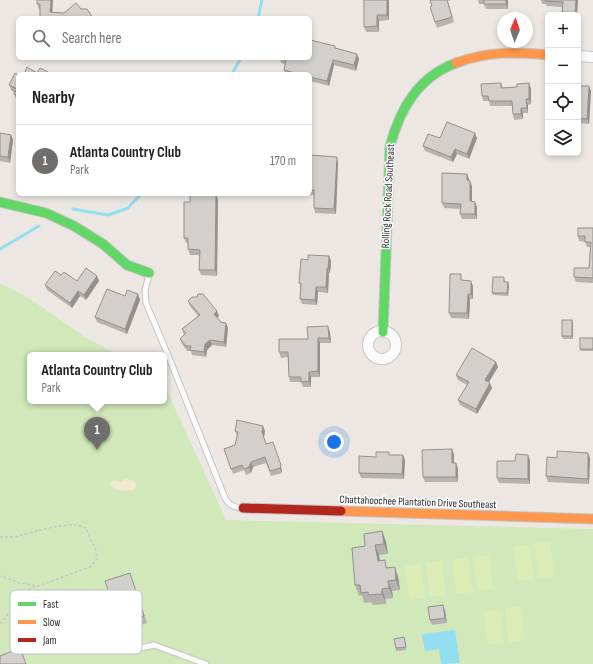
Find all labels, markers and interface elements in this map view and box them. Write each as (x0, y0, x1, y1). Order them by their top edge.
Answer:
north arrow (497, 12, 533, 48)
map controls (545, 12, 581, 156)
button: + (545, 12, 581, 48)
search box (16, 16, 312, 60)
icon: search (30, 27, 52, 49)
text: Search here (62, 29, 122, 48)
button: − (545, 48, 581, 84)
button: locate (545, 84, 581, 120)
text: Nearby (32, 88, 75, 108)
button: layers (545, 120, 581, 156)
text: Atlanta Country Club (70, 143, 181, 162)
street label: Rolling Rock Road Southeast (379, 143, 397, 249)
text: 1 (42, 153, 48, 169)
text: 170 m (270, 153, 296, 169)
text: Park (70, 162, 89, 178)
popup (27, 352, 167, 404)
text: Atlanta Country Club (42, 361, 152, 380)
text: Park (42, 380, 61, 396)
pin: 1 (84, 417, 110, 450)
your location (324, 432, 344, 452)
street label: Chattahoochee Plantation Drive Southeast (339, 493, 497, 511)
legend (10, 590, 142, 654)
text: Fast (43, 598, 59, 611)
text: Slow (43, 616, 60, 629)
text: Jam (42, 634, 57, 647)

